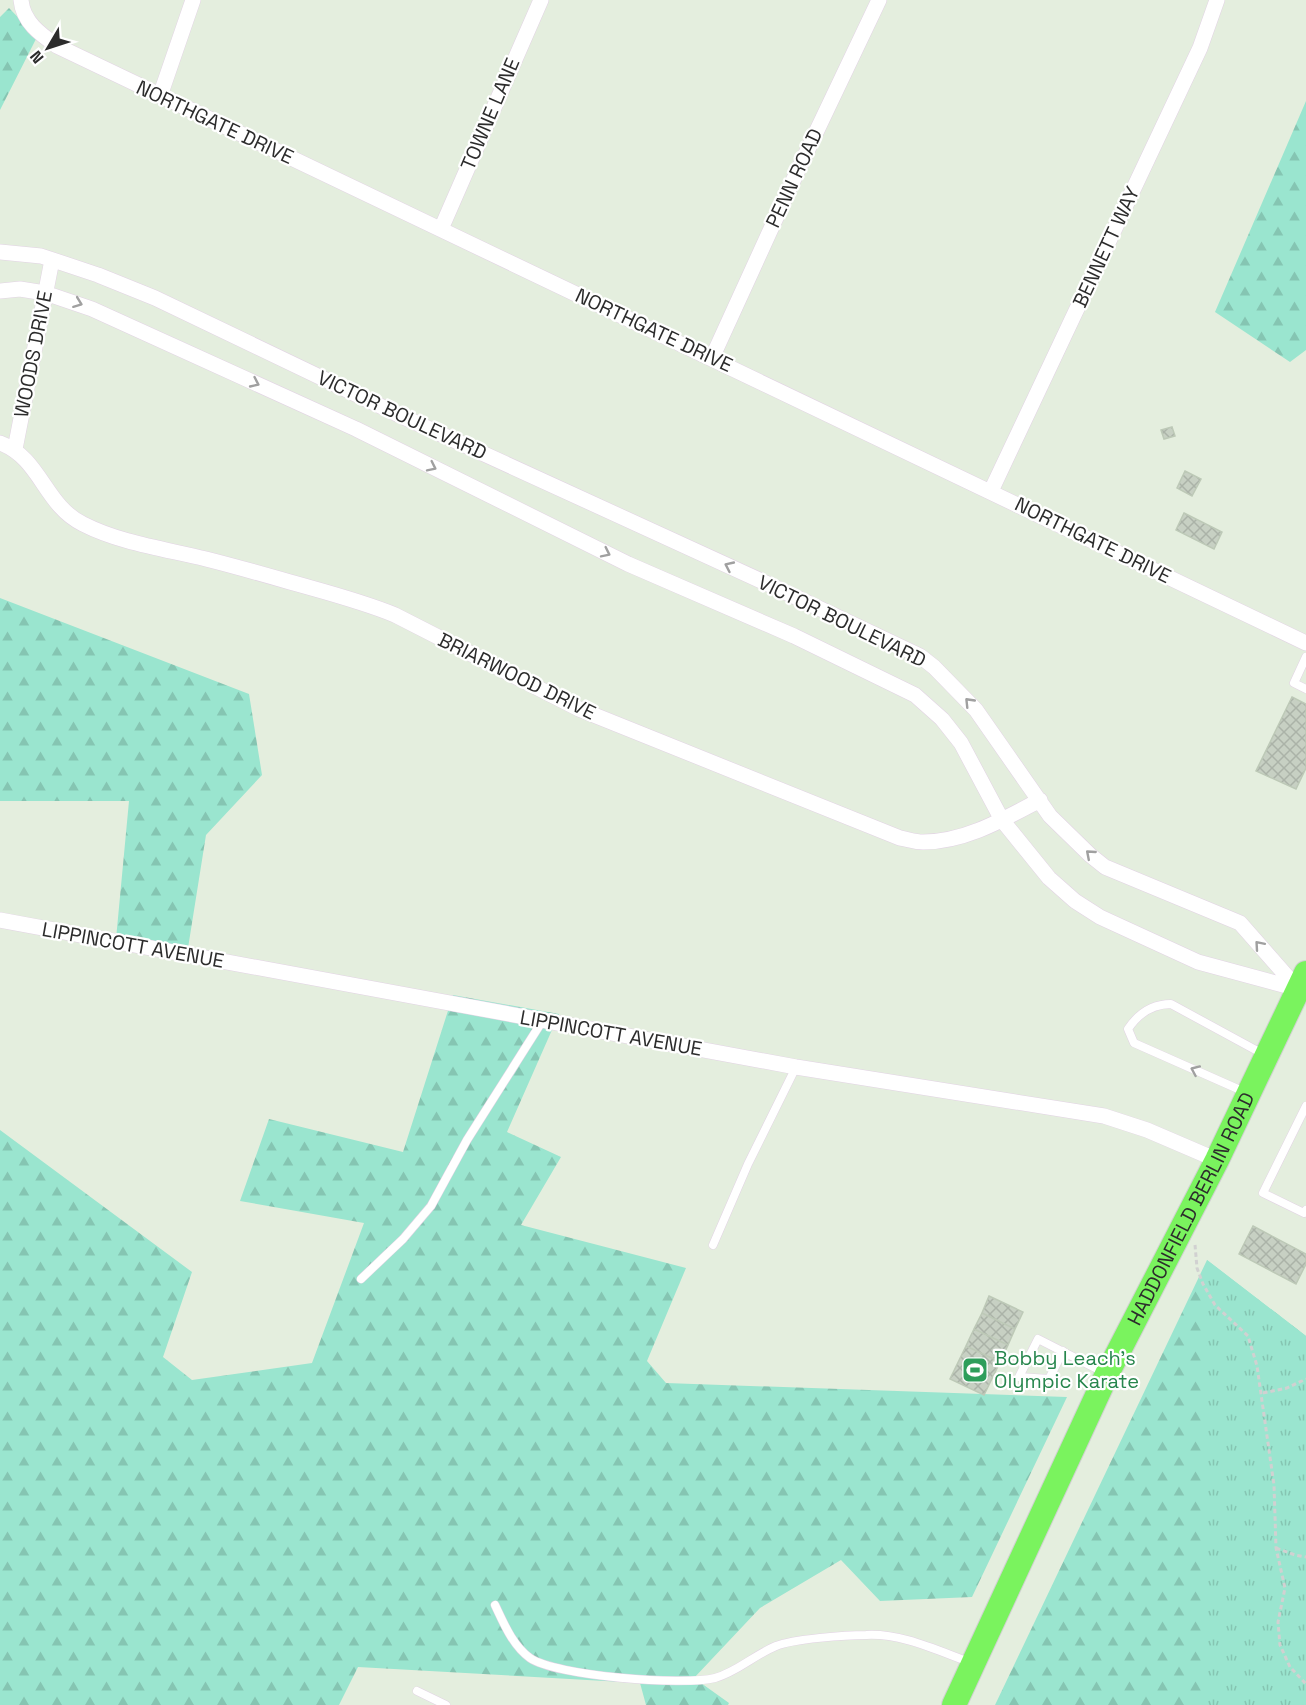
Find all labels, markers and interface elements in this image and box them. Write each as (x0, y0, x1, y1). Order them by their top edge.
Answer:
north arrow (18, 18, 78, 78)
text: N (25, 46, 48, 68)
street label: TOWNE LANE (455, 54, 525, 174)
street label: NORTHGATE DRIVE (132, 74, 298, 170)
street label: PENN ROAD (760, 124, 828, 232)
street label: BENNETT WAY (1067, 182, 1145, 312)
street label: NORTHGATE DRIVE (571, 282, 737, 378)
street label: WOODS DRIVE (8, 288, 58, 420)
one-way arrow (71, 296, 82, 308)
street label: VICTOR BOULEVARD (313, 364, 491, 466)
one-way arrow (249, 376, 260, 388)
one-way arrow (425, 459, 436, 471)
street label: NORTHGATE DRIVE (1011, 491, 1175, 589)
one-way arrow (600, 546, 611, 557)
one-way arrow (724, 561, 735, 573)
street label: VICTOR BOULEVARD (754, 569, 930, 673)
street label: BRIARWOOD DRIVE (434, 627, 600, 725)
one-way arrow (966, 699, 977, 710)
one-way arrow (1086, 851, 1097, 862)
street label: LIPPINCOTT AVENUE (40, 916, 226, 974)
one-way arrow (1255, 941, 1266, 952)
street label: LIPPINCOTT AVENUE (518, 1004, 704, 1062)
one-way arrow (1190, 1065, 1201, 1077)
street label: HADDONFIELD BERLIN ROAD (1121, 1088, 1260, 1330)
place label: Bobby Leach's Olympic Karate (994, 1345, 1139, 1394)
sports icon: Bobby Leach's Olympic Karate (960, 1355, 990, 1385)

